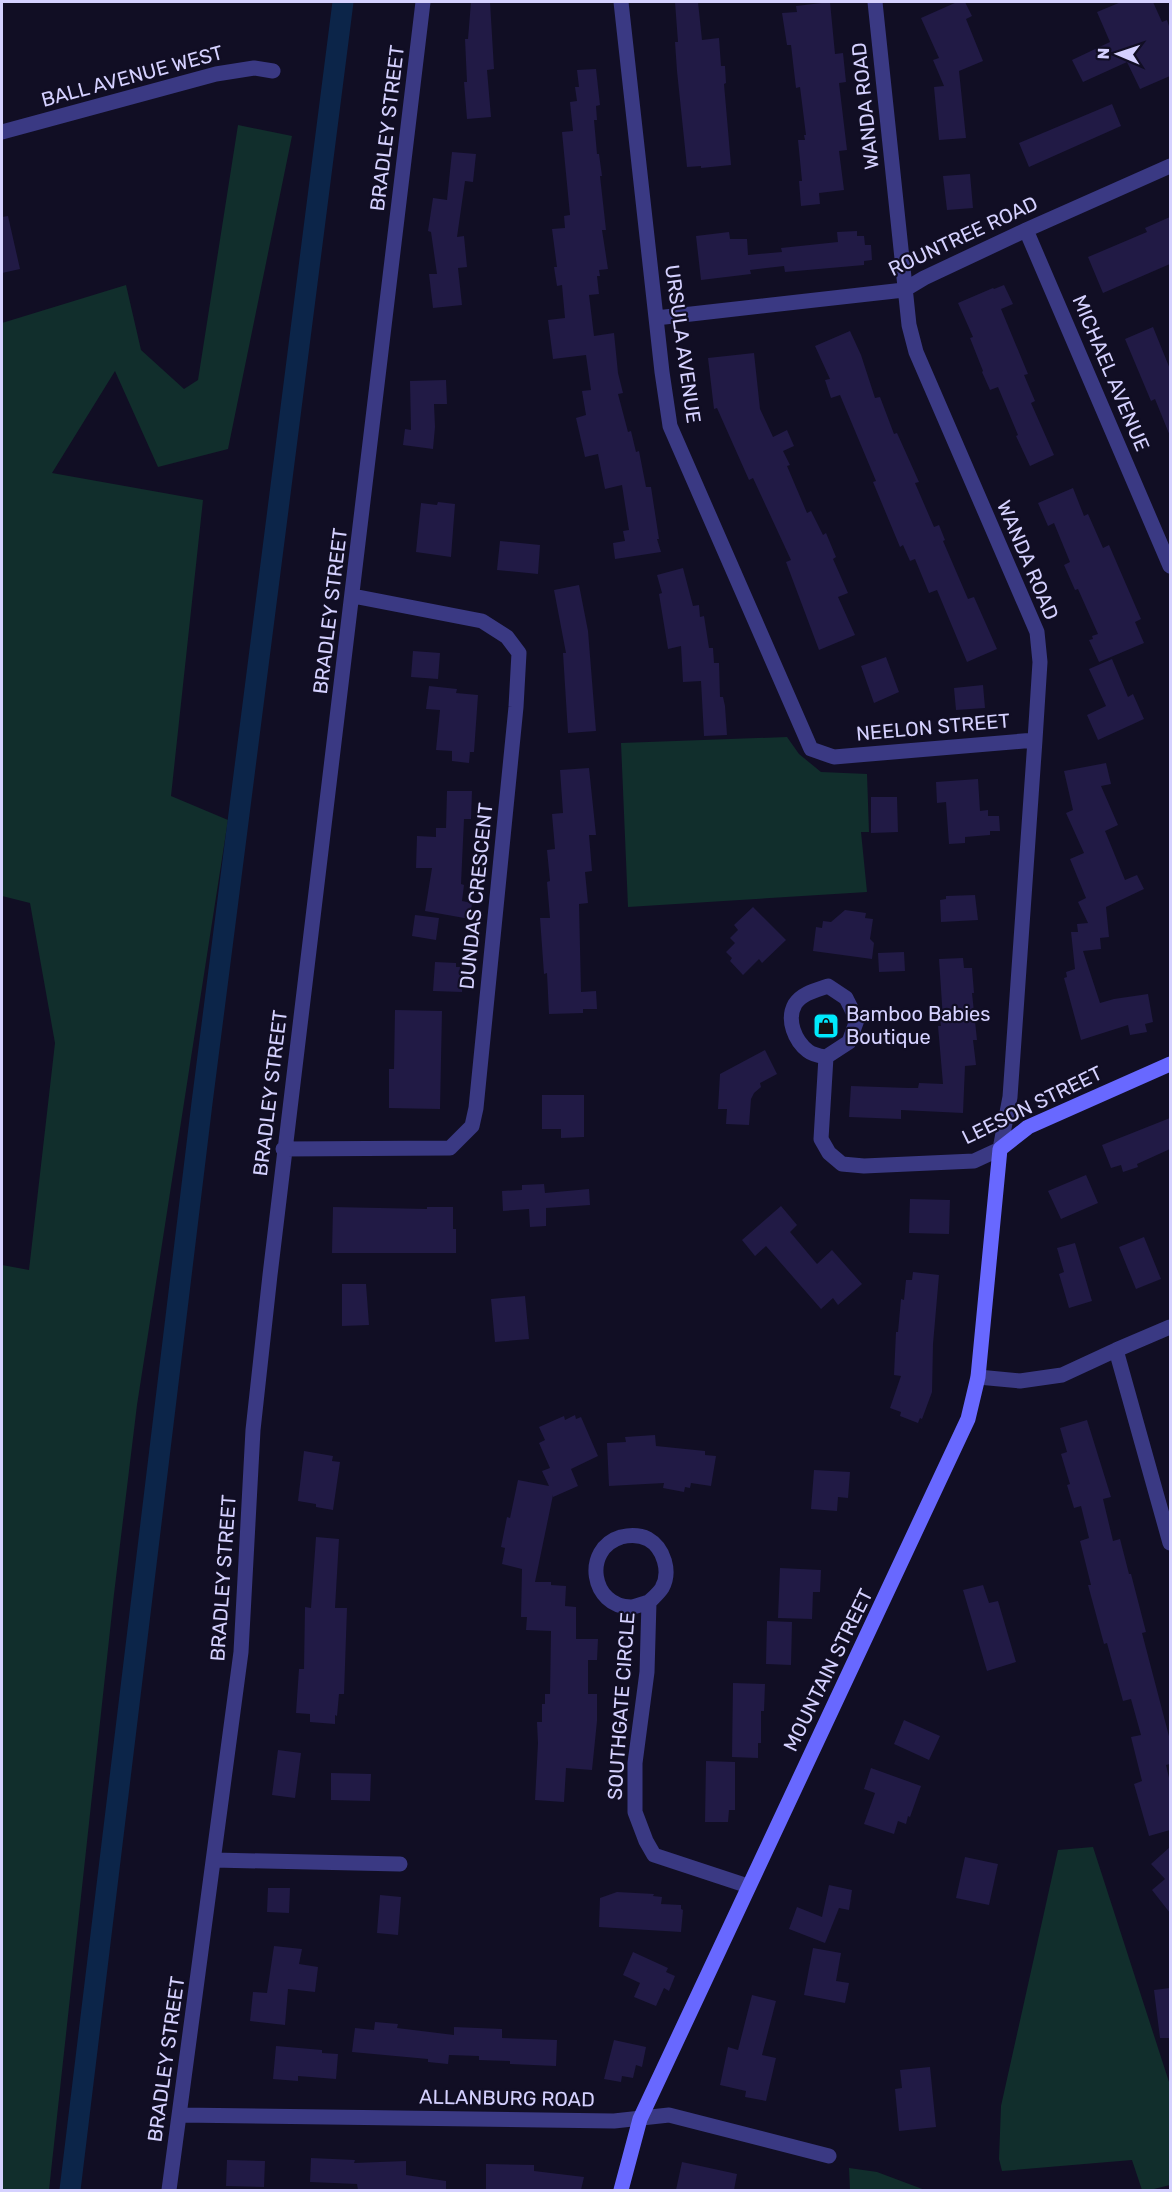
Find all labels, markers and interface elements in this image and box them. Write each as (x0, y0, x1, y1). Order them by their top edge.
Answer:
north arrow (1088, 24, 1148, 84)
street label: BALL AVENUE WEST (38, 40, 226, 112)
street label: WANDA ROAD (846, 41, 884, 171)
street label: BRADLEY STREET (365, 43, 409, 212)
text: N (1094, 47, 1113, 60)
street label: ROUNTREE ROAD (885, 191, 1041, 281)
street label: URSULA AVENUE (660, 263, 706, 425)
street label: MICHAEL AVENUE (1067, 291, 1155, 455)
street label: WANDA ROAD (992, 497, 1064, 623)
street label: BRADLEY STREET (308, 526, 352, 695)
street label: NEELON STREET (855, 708, 1011, 746)
street label: DUNDAS CRESCENT (454, 801, 498, 991)
place label: Bamboo Babies Boutique (846, 1002, 990, 1049)
street label: BRADLEY STREET (248, 1008, 292, 1177)
shop icon: Bamboo Babies Boutique (811, 1011, 841, 1041)
street label: LEESON STREET (958, 1060, 1106, 1149)
street label: BRADLEY STREET (205, 1493, 241, 1662)
street label: MOUNTAIN STREET (778, 1584, 878, 1755)
street label: SOUTHGATE CIRCLE (602, 1611, 640, 1801)
street label: BRADLEY STREET (142, 1974, 190, 2143)
street label: ALLANBURG ROAD (419, 2084, 595, 2112)

